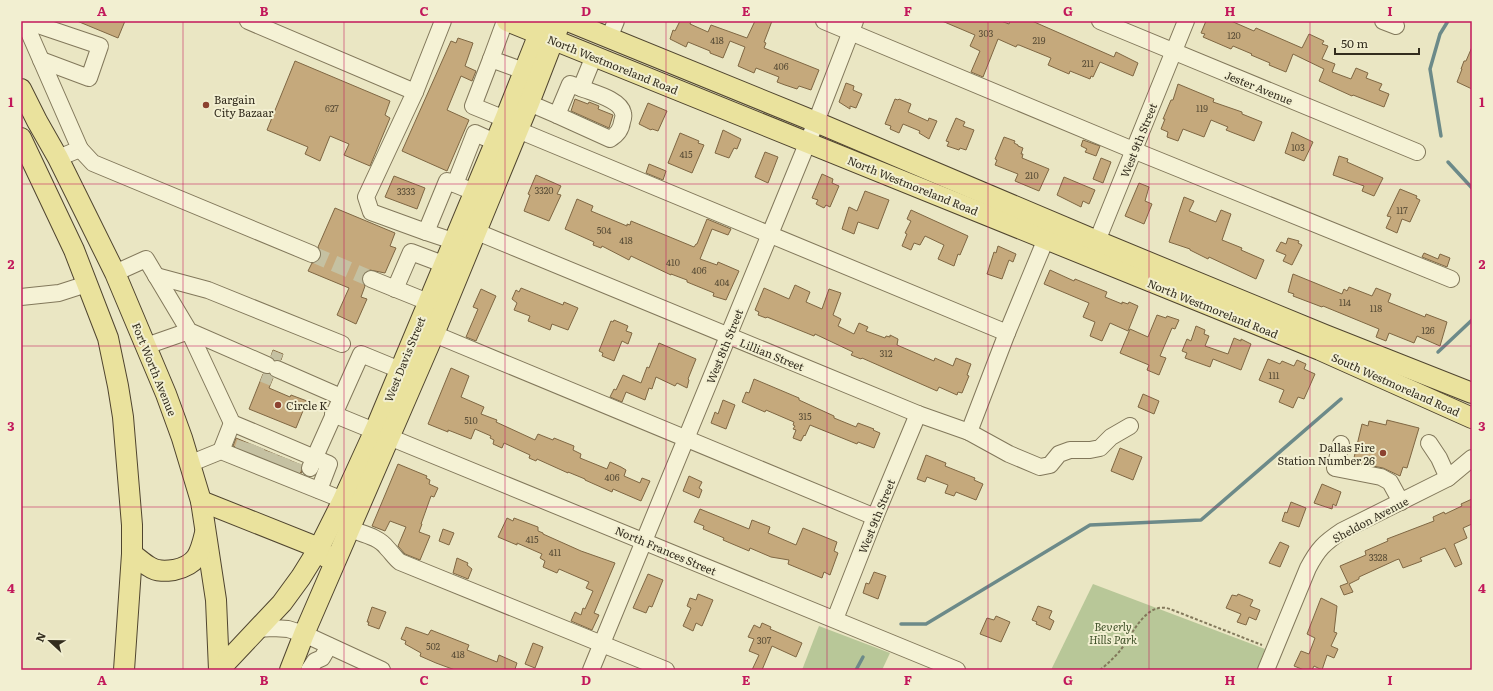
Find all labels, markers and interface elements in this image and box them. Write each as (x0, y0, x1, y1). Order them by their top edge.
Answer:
text: A (97, 1, 107, 20)
text: B (260, 1, 269, 20)
text: C (419, 1, 429, 20)
text: D (581, 1, 591, 20)
text: E (742, 1, 751, 20)
text: F (904, 1, 912, 20)
text: G (1063, 1, 1073, 20)
text: H (1225, 1, 1236, 20)
text: I (1387, 1, 1393, 20)
house number: 303 (979, 26, 994, 40)
house number: 120 (1227, 28, 1241, 42)
street label: North Westmoreland Road (545, 30, 681, 98)
scale bar (1335, 30, 1419, 56)
house number: 418 (710, 33, 724, 47)
house number: 219 (1033, 33, 1046, 47)
text: 50 m (1341, 34, 1368, 52)
house number: 211 (1082, 56, 1094, 70)
house number: 406 (774, 59, 789, 73)
street label: Jester Avenue (1223, 66, 1296, 108)
place label: Bargain City Bazaar (214, 91, 274, 120)
text: 1 (8, 92, 14, 111)
text: 1 (1479, 92, 1485, 111)
marker: Bargain City Bazaar (201, 100, 211, 110)
street label: West 9th Street (1116, 100, 1160, 180)
house number: 627 (325, 101, 339, 115)
house number: 119 (1196, 101, 1208, 115)
house number: 103 (1291, 140, 1305, 154)
house number: 415 (679, 147, 693, 161)
street label: North Westmoreland Road (845, 151, 981, 219)
house number: 210 (1025, 168, 1039, 182)
house number: 3320 (535, 183, 553, 197)
house number: 3333 (397, 184, 415, 198)
house number: 117 (1396, 203, 1408, 217)
house number: 504 (597, 223, 611, 237)
house number: 418 (619, 233, 633, 247)
text: 2 (8, 254, 15, 273)
text: 2 (1479, 254, 1486, 273)
house number: 410 (666, 255, 680, 269)
house number: 406 (692, 263, 707, 277)
street label: North Westmoreland Road (1145, 274, 1281, 342)
house number: 404 (714, 275, 730, 289)
house number: 114 (1339, 295, 1351, 309)
house number: 118 (1370, 301, 1382, 315)
street label: West 8th Street (702, 306, 747, 386)
street label: West Davis Street (380, 313, 429, 404)
street label: Fort Worth Avenue (129, 320, 181, 418)
house number: 126 (1421, 323, 1435, 337)
street label: Lillian Street (737, 334, 807, 374)
house number: 312 (879, 346, 893, 360)
street label: South Westmoreland Road (1329, 348, 1463, 420)
house number: 111 (1269, 368, 1280, 382)
place label: Circle K (286, 397, 328, 413)
marker: Circle K (273, 400, 283, 410)
house number: 315 (798, 409, 812, 423)
house number: 510 (464, 413, 478, 427)
text: 3 (7, 416, 15, 435)
text: 3 (1478, 416, 1486, 435)
place label: Dallas Fire Station Number 26 (1277, 439, 1375, 468)
marker: Dallas Fire Station Number 26 (1378, 448, 1388, 458)
house number: 406 (605, 470, 620, 484)
street label: West 9th Street (854, 476, 898, 556)
street label: Sheldon Avenue (1329, 492, 1411, 546)
street label: North Frances Street (613, 521, 720, 579)
house number: 415 (525, 532, 539, 546)
house number: 411 (549, 545, 561, 559)
house number: 3328 (1369, 550, 1387, 564)
text: 4 (7, 578, 15, 597)
text: 4 (1478, 578, 1486, 597)
park label: Beverly Hills Park (1089, 618, 1137, 647)
north arrow (30, 621, 70, 661)
text: N (31, 630, 49, 644)
house number: 307 (757, 633, 772, 647)
house number: 502 (426, 639, 441, 653)
house number: 418 (451, 647, 465, 661)
text: A (97, 670, 107, 689)
text: B (260, 670, 269, 689)
text: C (419, 670, 429, 689)
text: D (581, 670, 591, 689)
text: E (742, 670, 751, 689)
text: F (904, 670, 912, 689)
text: G (1063, 670, 1073, 689)
text: H (1225, 670, 1236, 689)
text: I (1387, 670, 1393, 689)

